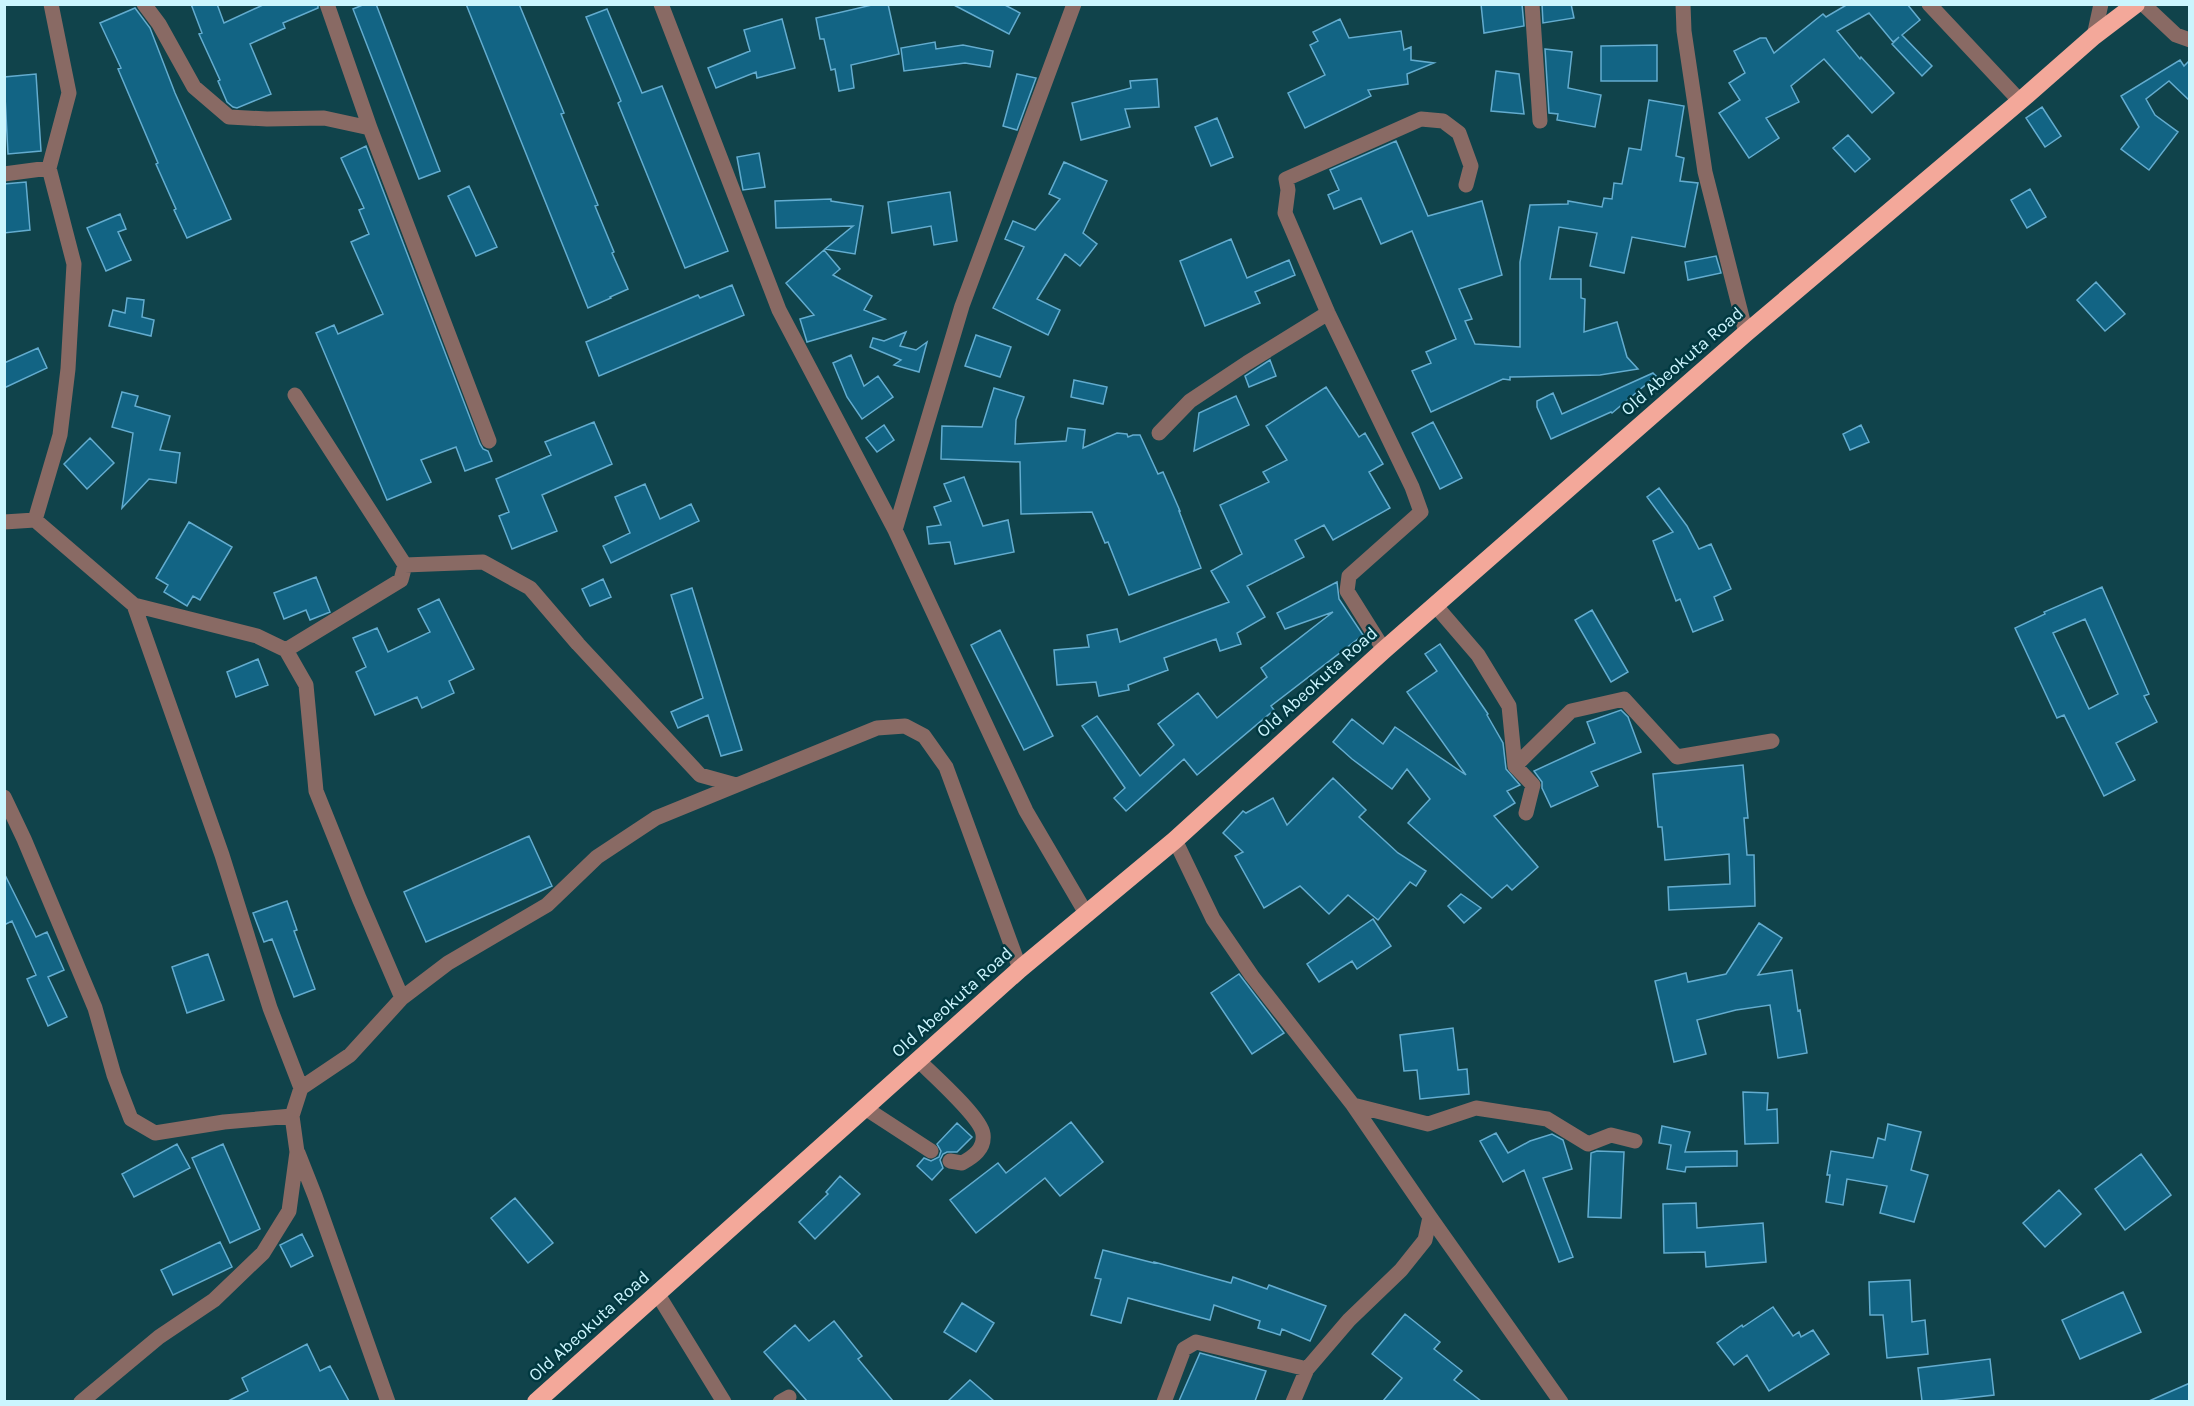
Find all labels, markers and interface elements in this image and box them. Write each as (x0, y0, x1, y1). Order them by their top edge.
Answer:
street label: Old Abeokuta Road (1616, 302, 1748, 420)
street label: Old Abeokuta Road (1252, 622, 1382, 742)
street label: Old Abeokuta Road (887, 942, 1017, 1062)
street label: Old Abeokuta Road (524, 1266, 654, 1386)

